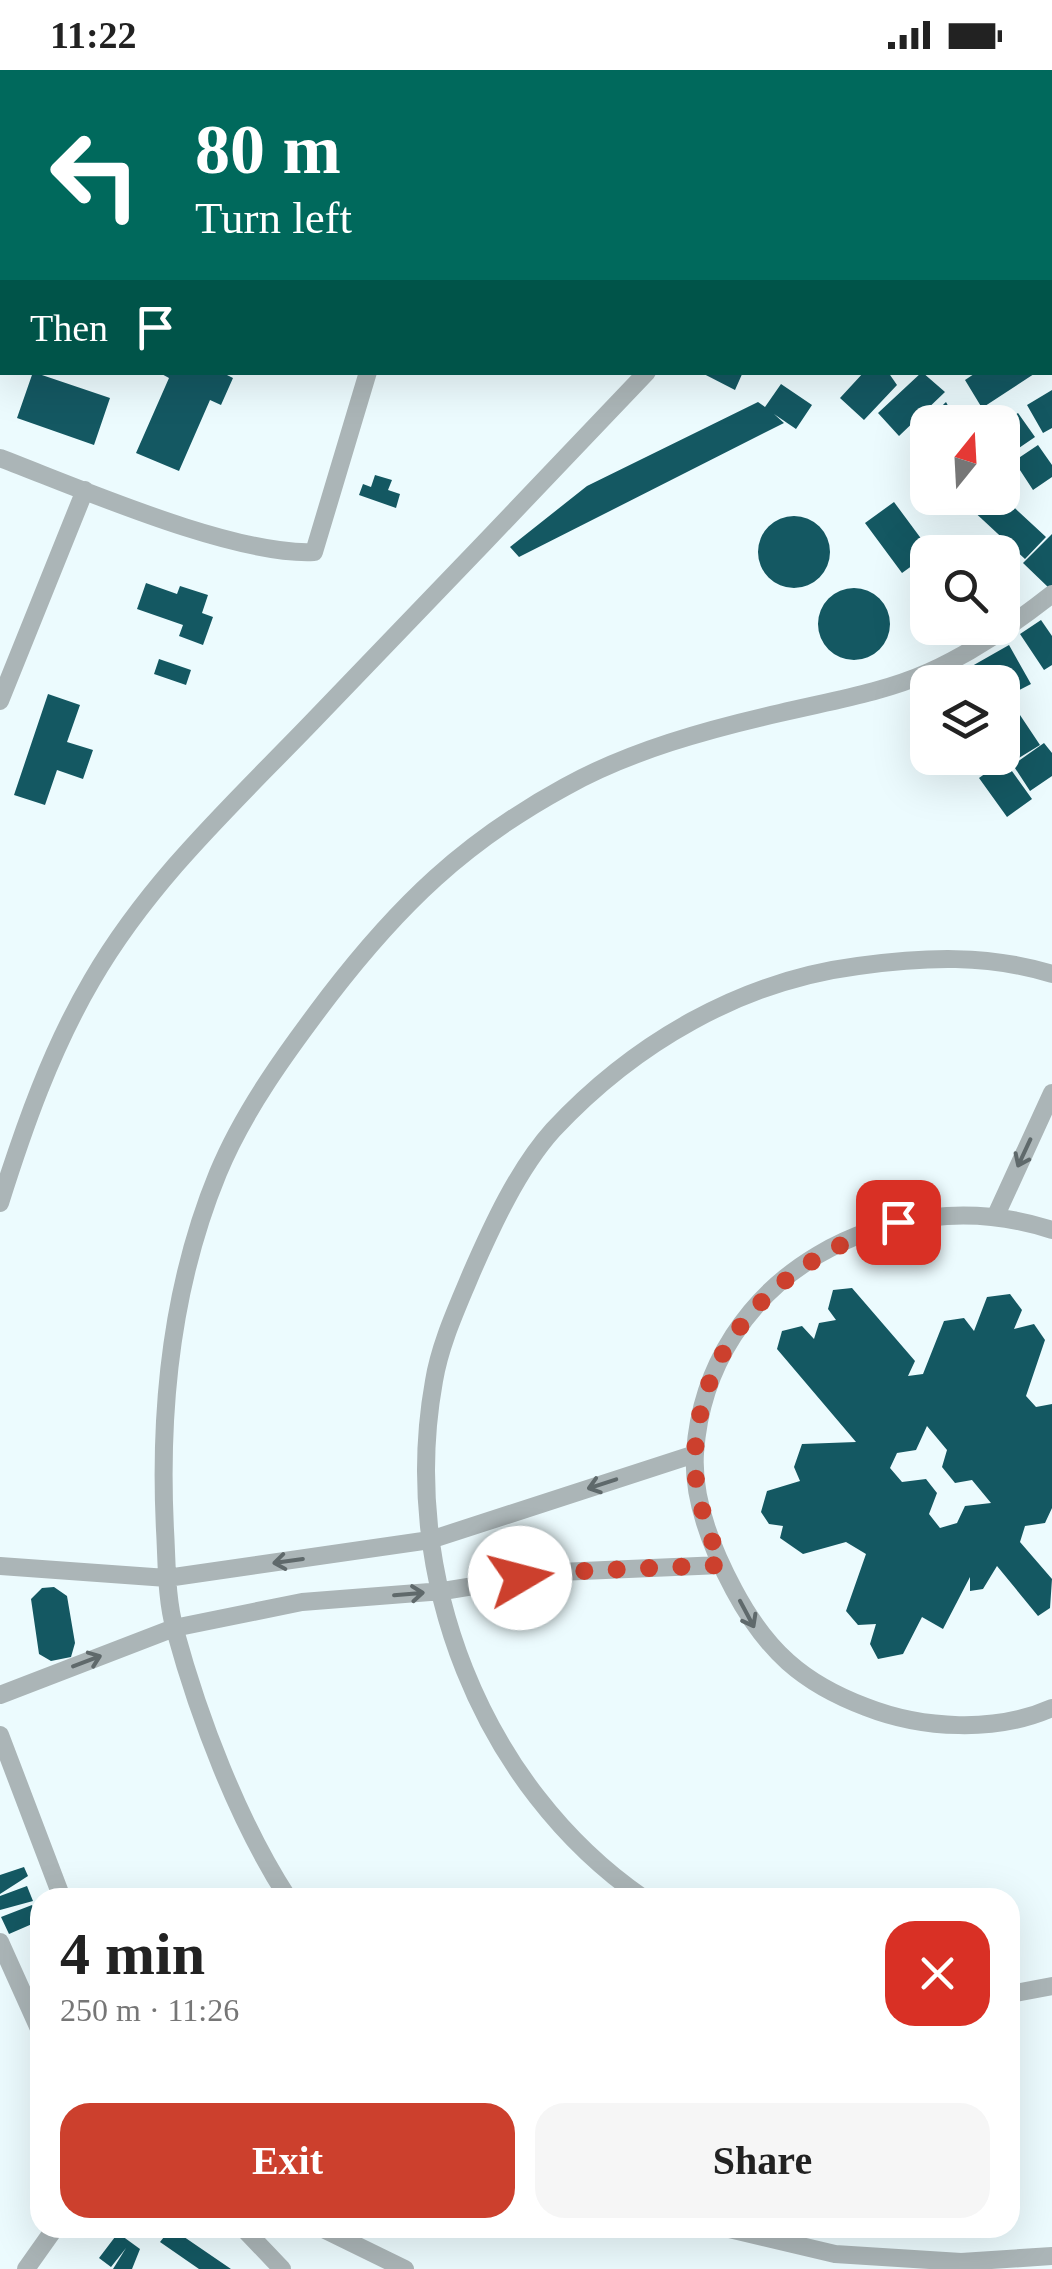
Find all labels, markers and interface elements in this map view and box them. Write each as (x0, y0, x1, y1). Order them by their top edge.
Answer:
text: 11:22 (50, 14, 137, 56)
icon: left (30, 110, 160, 240)
text: 80 m (195, 111, 341, 188)
text: Turn left (195, 193, 352, 243)
icon: arrive (128, 300, 183, 355)
text: Then (30, 307, 108, 349)
north arrow (910, 405, 1020, 515)
map controls (910, 405, 1020, 775)
button: search (910, 535, 1020, 645)
button: layers (910, 665, 1020, 775)
one-way arrow (1013, 1137, 1032, 1167)
pin (856, 1180, 941, 1265)
icon: arrive (871, 1195, 926, 1250)
one-way arrow (587, 1477, 619, 1495)
position arrow (468, 1526, 572, 1630)
one-way arrow (272, 1552, 304, 1570)
one-way arrow (392, 1584, 424, 1603)
one-way arrow (738, 1598, 757, 1628)
one-way arrow (71, 1650, 101, 1668)
text: 4 min (60, 1921, 205, 1987)
button: close (885, 1921, 990, 2026)
text: 250 m · 11:26 (60, 1992, 239, 2028)
button: Exit (60, 2103, 515, 2218)
button: Share (535, 2103, 990, 2218)

